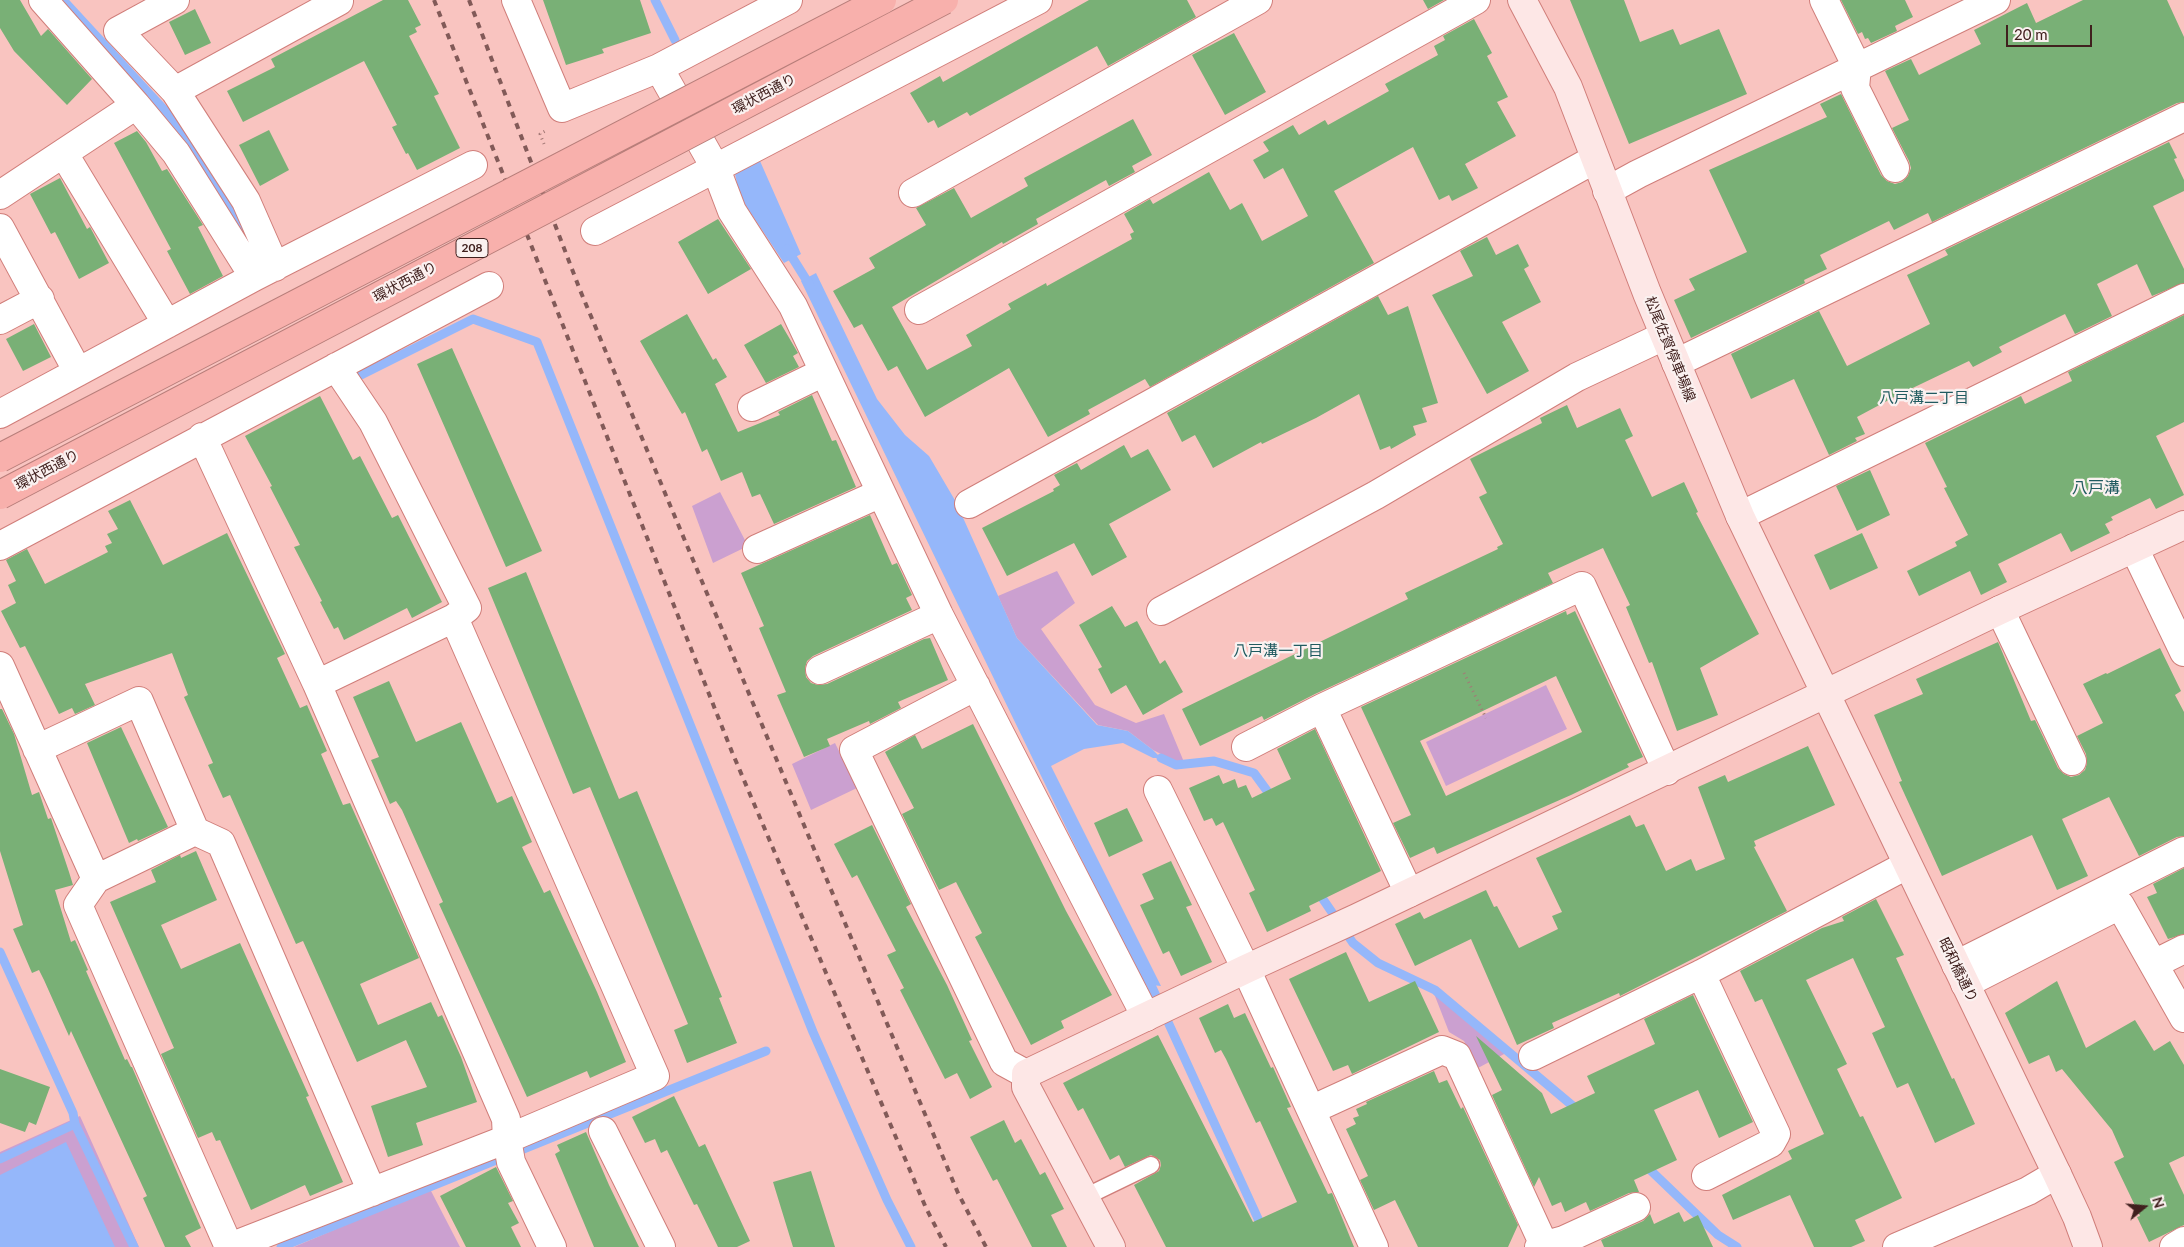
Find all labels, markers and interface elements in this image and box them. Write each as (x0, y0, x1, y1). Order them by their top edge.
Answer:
scale bar (2009, 15, 2095, 47)
text: 20 m (2014, 25, 2048, 43)
street label: 環状西通り (729, 70, 799, 118)
road number: 208 (456, 238, 488, 258)
street label: 環状西通り (370, 258, 440, 306)
street label: 松尾佐賀停車場線 (1641, 294, 1699, 404)
district label: 八戸溝二丁目 (1879, 389, 1969, 407)
street label: 環状西通り (12, 446, 82, 494)
district label: 八戸溝 (2072, 478, 2120, 498)
district label: 八戸溝一丁目 (1233, 642, 1323, 660)
street label: 昭和橋通り (1935, 935, 1981, 1005)
north arrow (2119, 1182, 2169, 1232)
text: N (2149, 1195, 2169, 1210)

